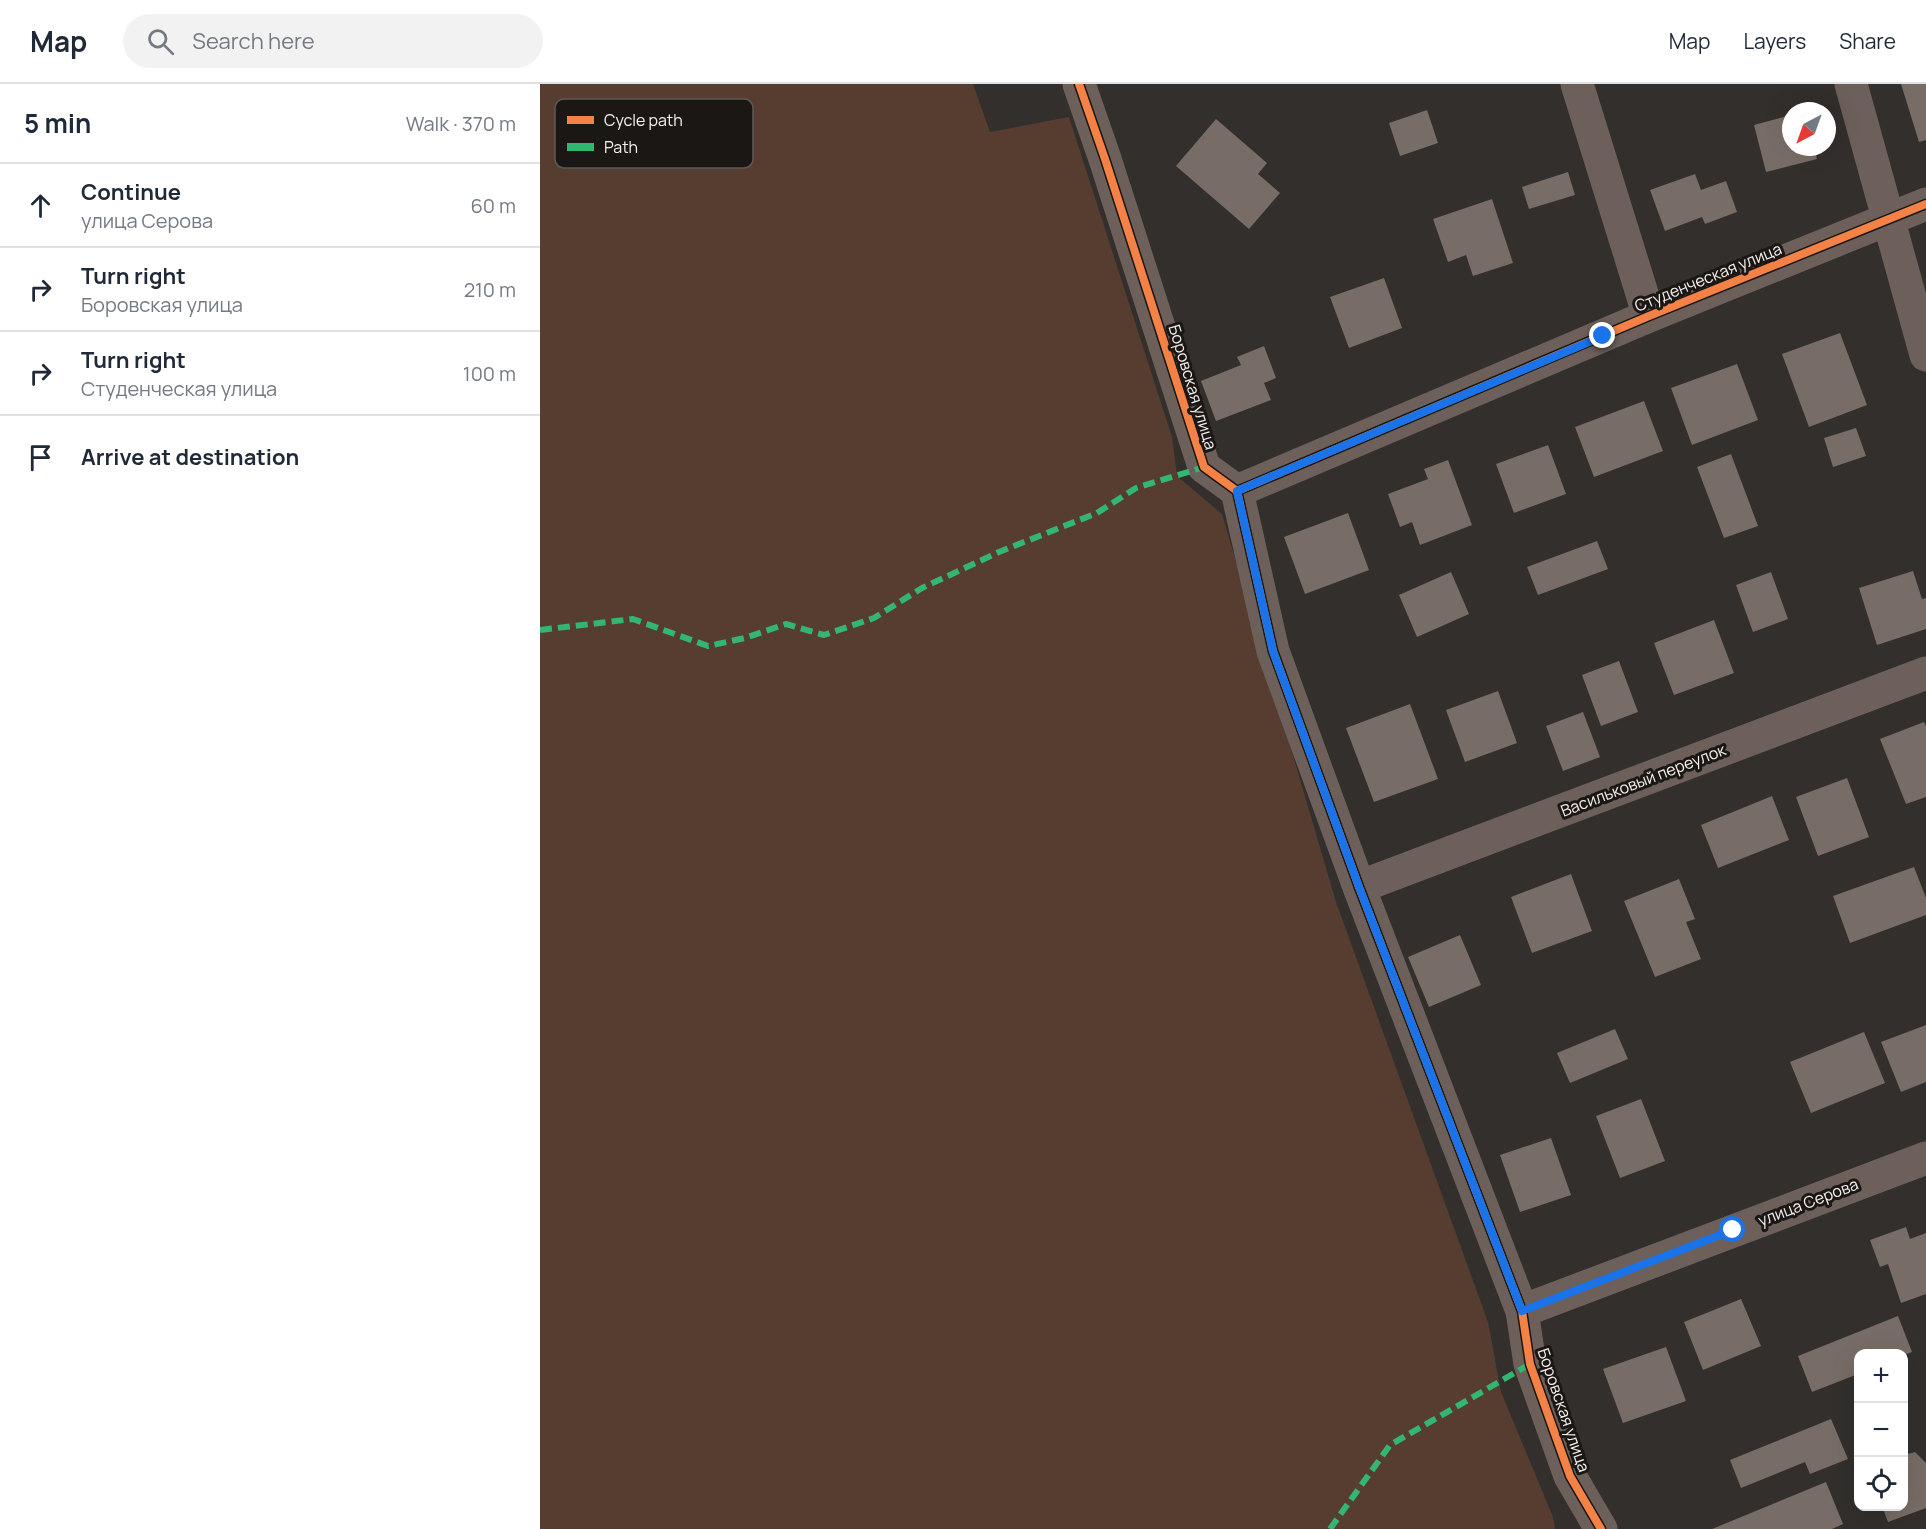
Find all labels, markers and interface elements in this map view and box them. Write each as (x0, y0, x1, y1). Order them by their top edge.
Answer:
search box (123, 14, 543, 68)
text: Map (30, 22, 87, 60)
icon: search (144, 25, 177, 58)
text: Search here (192, 26, 315, 56)
text: Map (1669, 27, 1710, 55)
text: Layers (1743, 27, 1806, 55)
text: Share (1839, 27, 1896, 55)
legend (555, 99, 753, 168)
north arrow (1782, 102, 1836, 156)
text: 5 min (24, 105, 91, 141)
text: Cycle path (604, 109, 683, 131)
text: Walk · 370 m (406, 110, 516, 137)
text: Path (604, 136, 638, 158)
text: Continue (81, 177, 181, 207)
icon: ahead (24, 189, 57, 222)
text: 60 m (470, 192, 516, 219)
text: улица Серова (81, 207, 213, 234)
street label: Студенческая улица (1631, 237, 1785, 317)
text: Turn right (81, 261, 186, 291)
icon: right (24, 273, 57, 306)
text: 210 m (464, 276, 516, 303)
text: Боровская улица (81, 291, 243, 318)
street label: Боровская улица (1164, 322, 1222, 452)
route end (1589, 322, 1615, 348)
text: Turn right (81, 345, 186, 375)
icon: right (24, 357, 57, 390)
text: 100 m (463, 360, 516, 387)
text: Студенческая улица (81, 375, 277, 402)
icon: arrive (24, 441, 57, 474)
text: Arrive at destination (81, 442, 299, 472)
street label: Васильковый переулок (1557, 738, 1730, 822)
street label: улица Серова (1755, 1173, 1861, 1231)
route start (1719, 1216, 1745, 1242)
street label: Боровская улица (1533, 1345, 1595, 1475)
map controls (1854, 1349, 1908, 1511)
button: + (1854, 1349, 1908, 1403)
button: − (1854, 1403, 1908, 1457)
button: locate (1854, 1457, 1908, 1511)

